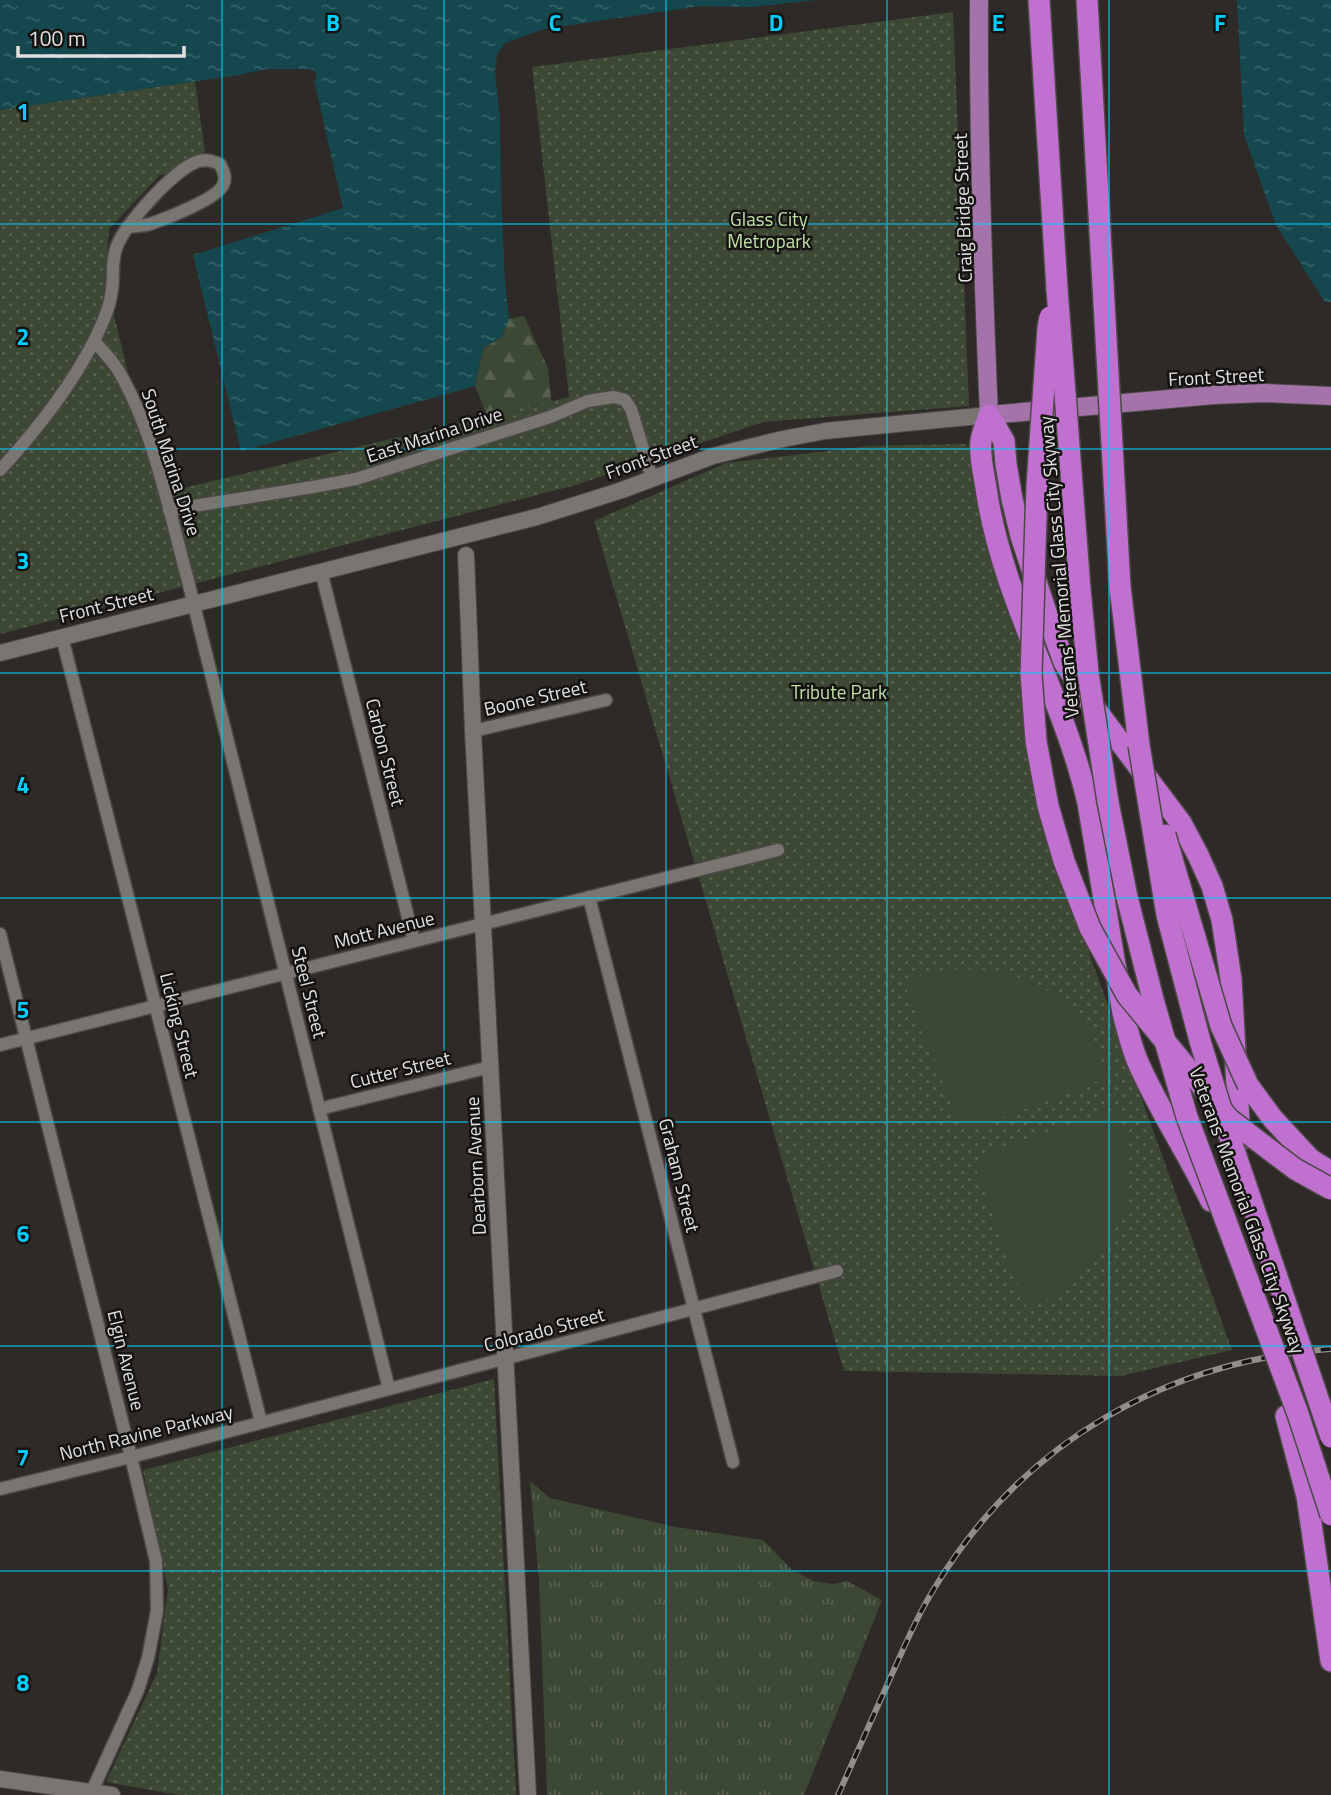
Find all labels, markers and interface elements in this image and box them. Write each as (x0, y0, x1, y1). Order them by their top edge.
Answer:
text: B (326, 5, 340, 40)
text: C (549, 5, 561, 40)
text: D (769, 5, 783, 40)
text: E (992, 5, 1004, 40)
text: F (1214, 5, 1226, 40)
scale bar (18, 14, 184, 58)
text: 100 m (28, 22, 85, 54)
text: 1 (17, 94, 29, 129)
street label: Craig Bridge Street (945, 132, 979, 283)
park label: Glass City Metropark (727, 204, 811, 255)
text: 2 (17, 319, 29, 354)
street label: Front Street (1167, 359, 1265, 393)
street label: South Marina Drive (135, 385, 209, 539)
street label: East Marina Drive (362, 398, 506, 470)
street label: Veterans' Memorial Glass City Skyway (1030, 415, 1086, 719)
street label: Front Street (601, 426, 701, 486)
text: 3 (17, 543, 29, 578)
street label: Front Street (56, 578, 156, 630)
street label: Boone Street (481, 671, 590, 723)
park label: Tribute Park (791, 677, 887, 706)
street label: Carbon Street (359, 695, 413, 809)
text: 4 (17, 767, 29, 802)
street label: Mott Avenue (331, 902, 437, 956)
street label: Steel Street (285, 943, 335, 1041)
street label: Licking Street (153, 969, 207, 1081)
text: 5 (17, 992, 29, 1027)
street label: Cutter Street (347, 1042, 454, 1096)
street label: Veterans' Memorial Glass City Skyway (1183, 1063, 1313, 1357)
street label: Dearborn Avenue (457, 1096, 493, 1236)
street label: Graham Street (652, 1115, 708, 1235)
text: 6 (17, 1216, 30, 1251)
street label: Colorado Street (480, 1299, 608, 1359)
street label: Elgin Avenue (101, 1307, 153, 1413)
street label: North Ravine Parkway (56, 1396, 236, 1468)
text: 7 (17, 1440, 29, 1475)
text: 8 (17, 1665, 30, 1700)

